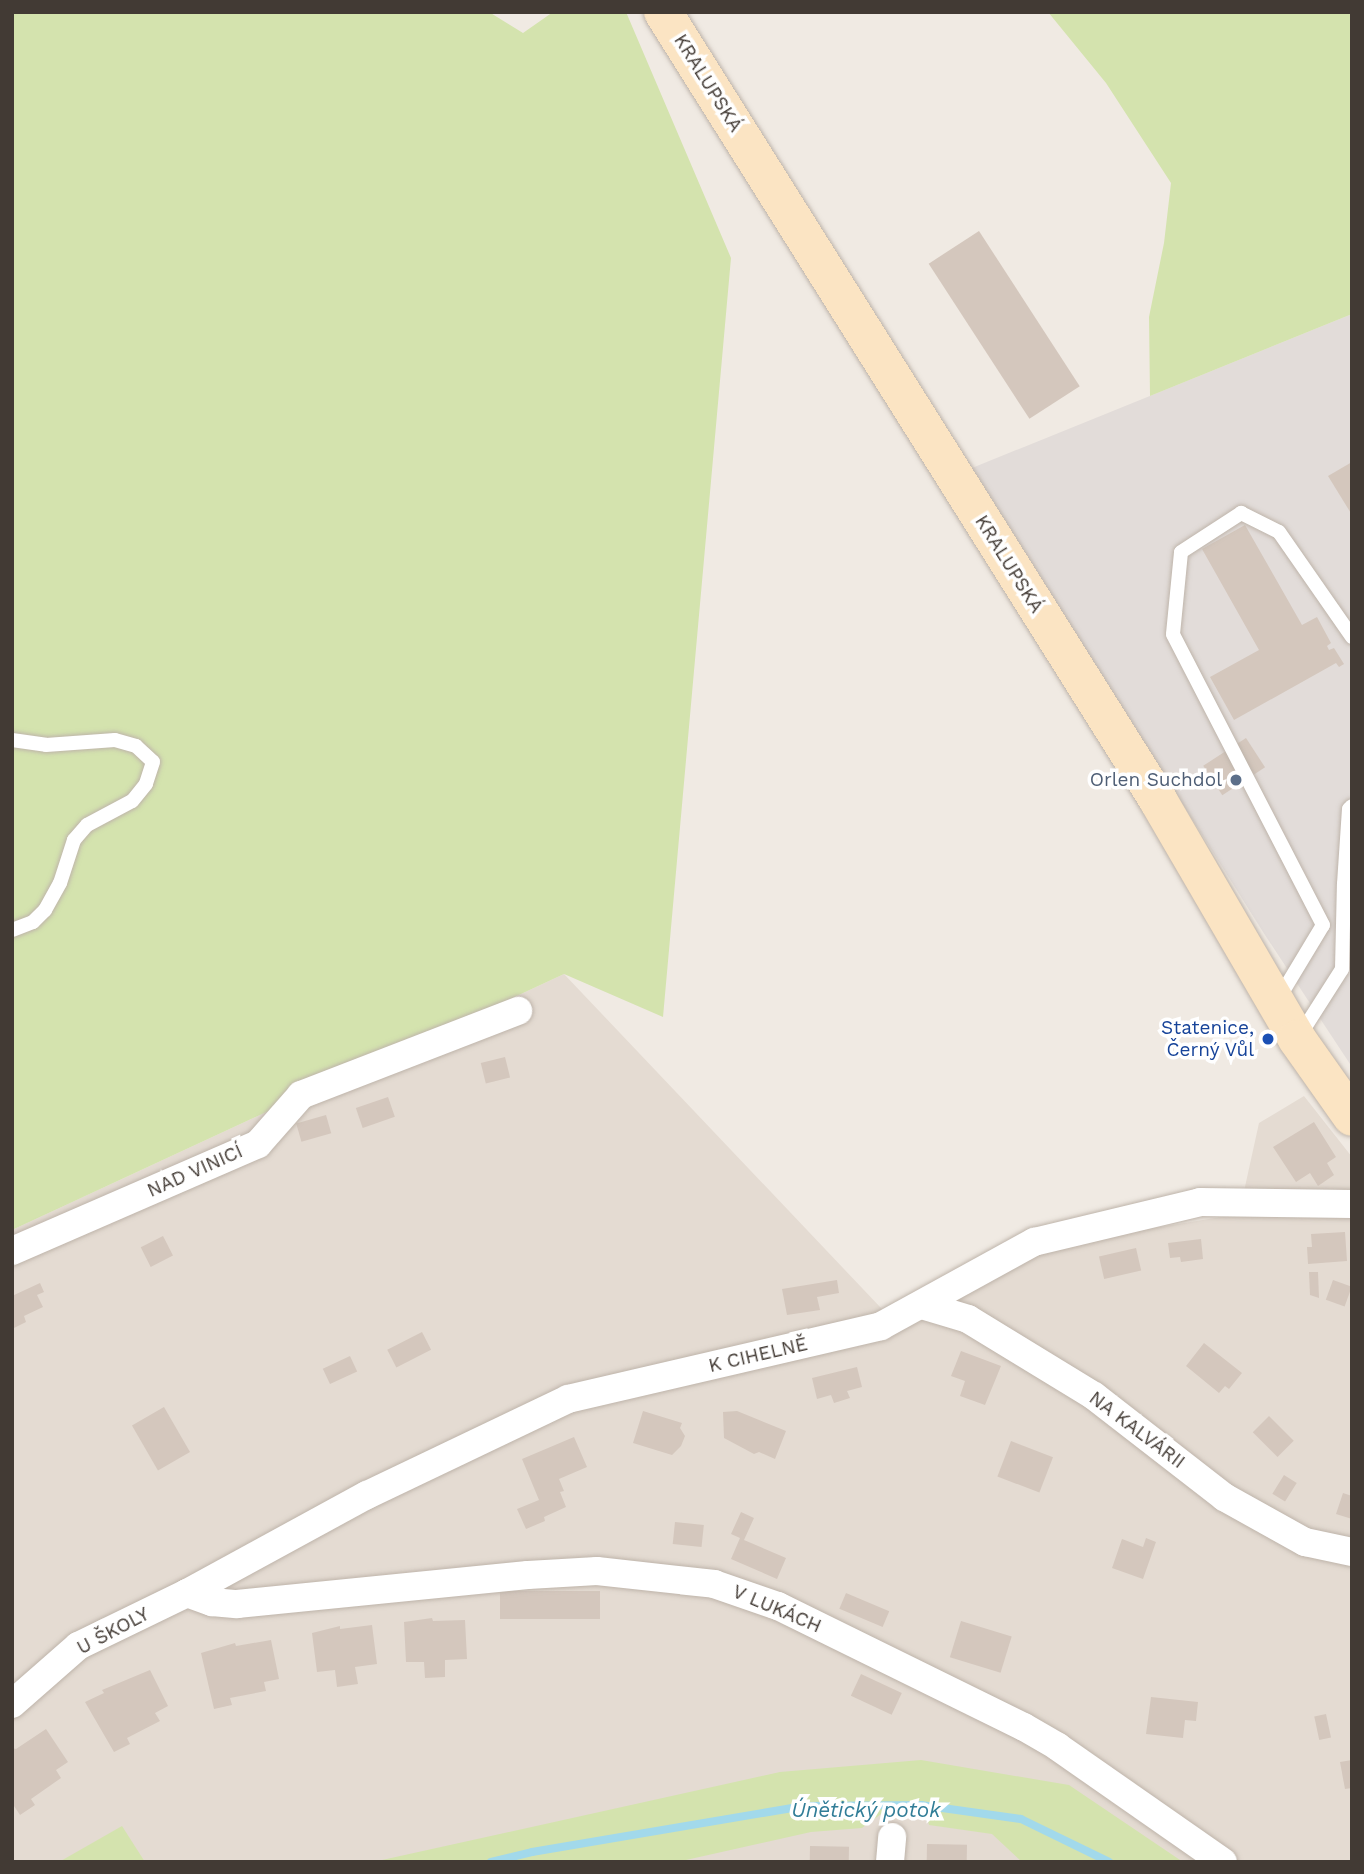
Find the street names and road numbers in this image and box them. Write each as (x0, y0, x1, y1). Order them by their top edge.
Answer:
street label: KRALUPSKÁ (669, 30, 747, 136)
street label: KRALUPSKÁ (970, 511, 1048, 617)
street label: NAD VINICÍ (143, 1140, 247, 1202)
street label: K CIHELNĚ (706, 1333, 810, 1377)
street label: NA KALVÁRII (1084, 1386, 1190, 1474)
street label: V LUKÁCH (729, 1580, 825, 1638)
street label: U ŠKOLY (73, 1603, 153, 1659)

